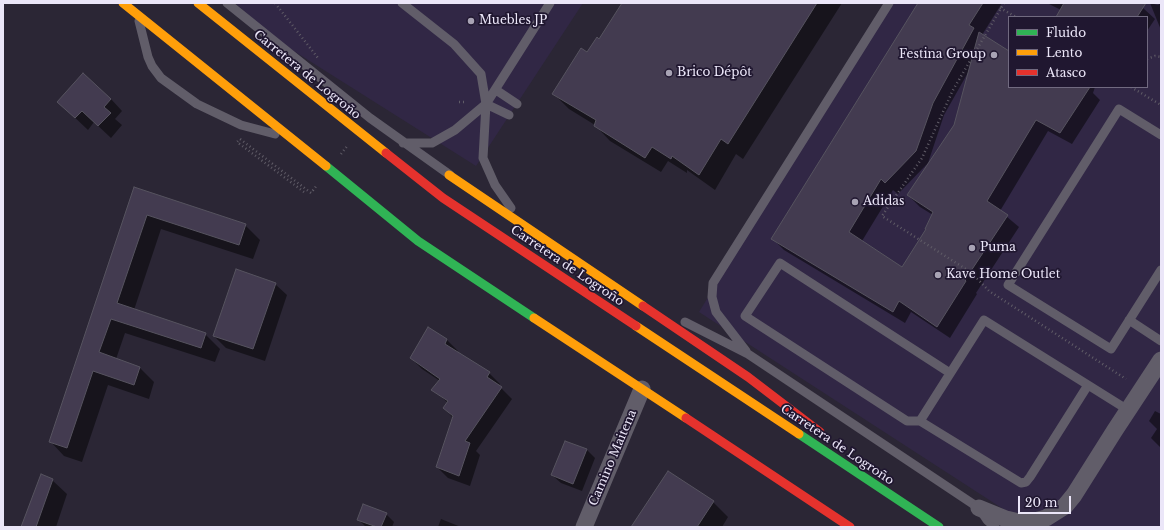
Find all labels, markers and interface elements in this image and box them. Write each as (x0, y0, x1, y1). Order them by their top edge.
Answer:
place label: Muebles JP (479, 14, 547, 28)
marker: Muebles JP (466, 16, 476, 26)
legend (1008, 16, 1148, 88)
text: Fluido (1046, 25, 1086, 40)
street label: Carretera de Logroño (251, 27, 363, 123)
text: Lento (1046, 45, 1082, 60)
place label: Festina Group (899, 48, 986, 62)
marker: Festina Group (989, 50, 999, 60)
text: Atasco (1046, 65, 1086, 80)
place label: Brico Dépôt (677, 66, 752, 80)
marker: Brico Dépôt (664, 68, 674, 78)
place label: Adidas (863, 195, 904, 209)
marker: Adidas (850, 197, 860, 207)
street label: Carretera de Logroño (508, 223, 626, 309)
place label: Puma (980, 241, 1016, 255)
marker: Puma (967, 243, 977, 253)
place label: Kave Home Outlet (946, 268, 1060, 282)
marker: Kave Home Outlet (933, 270, 943, 280)
street label: Carretera de Logroño (778, 402, 896, 488)
street label: Camino Maitena (586, 408, 640, 508)
scale bar (1020, 488, 1073, 514)
text: 20 m (1025, 495, 1057, 510)

